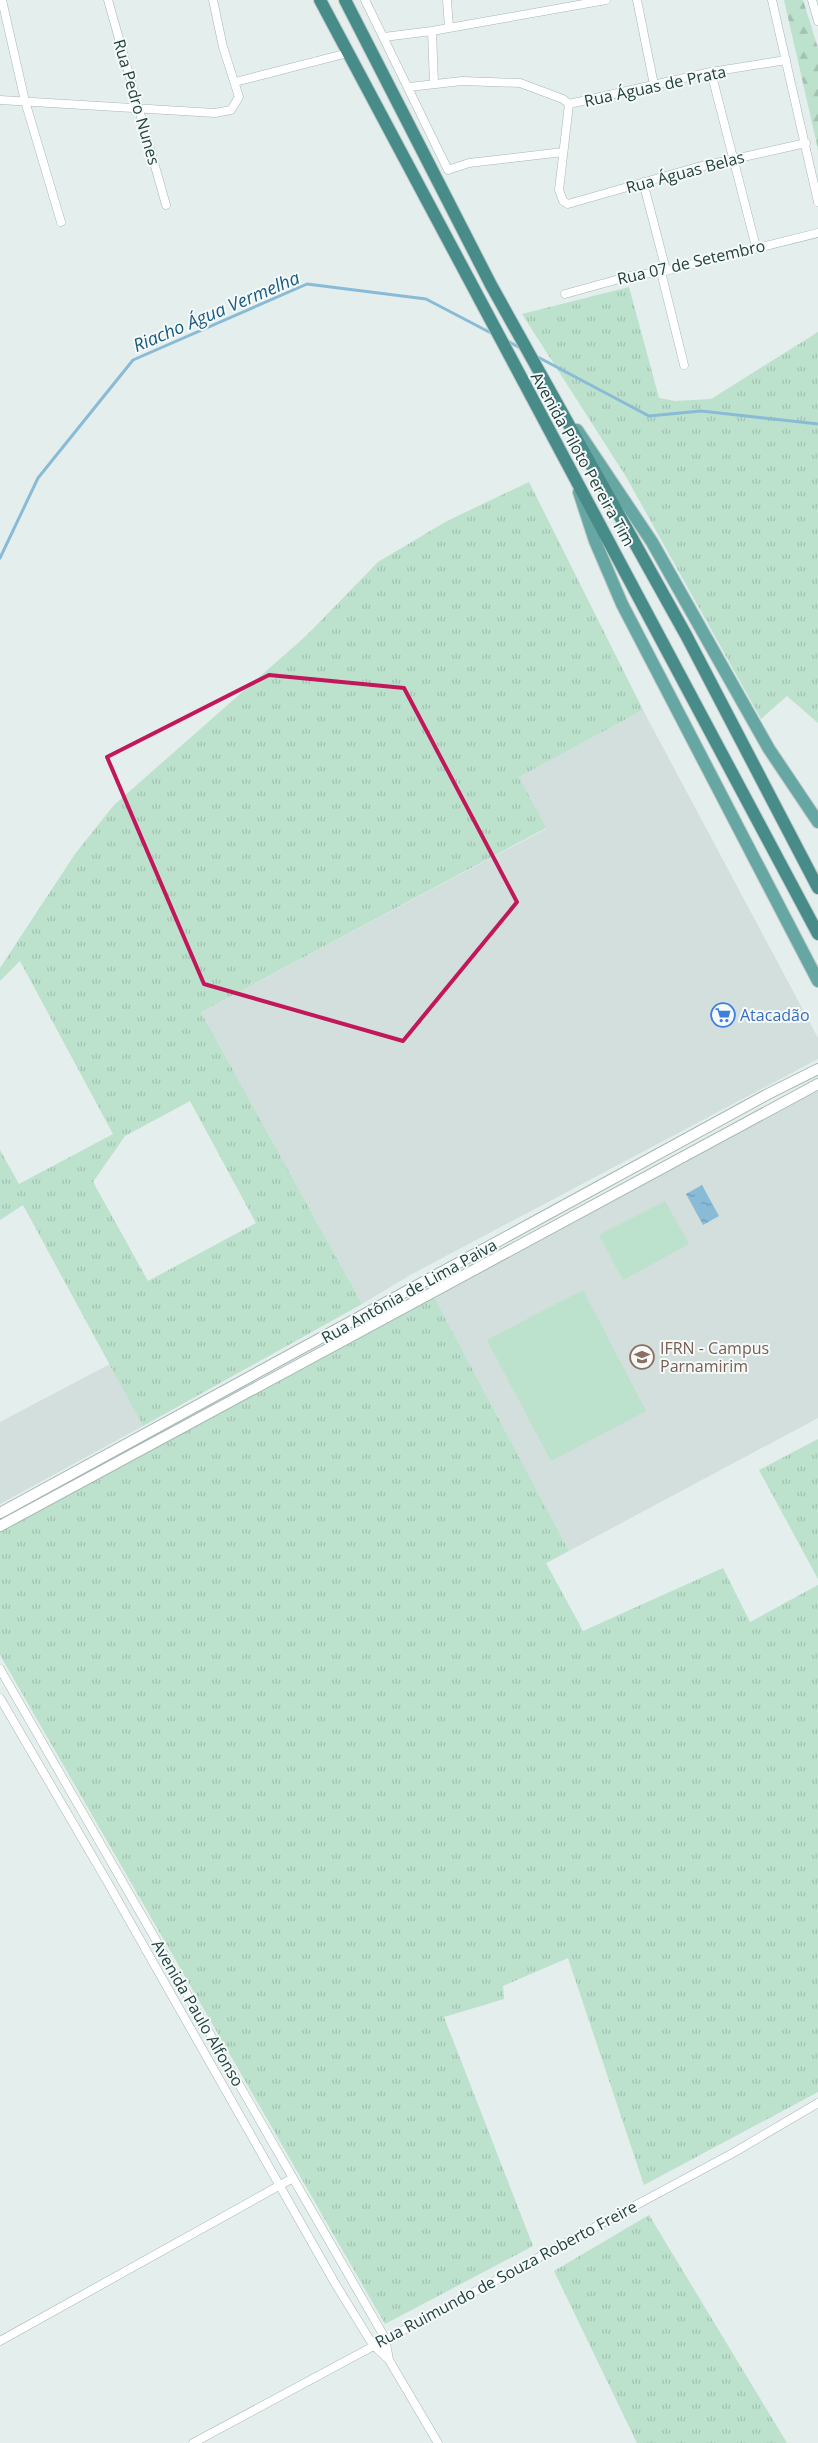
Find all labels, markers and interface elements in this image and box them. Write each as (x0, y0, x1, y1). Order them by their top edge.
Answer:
street label: Rua Pedro Nunes (109, 37, 165, 167)
street label: Rua Águas de Prata (582, 60, 728, 112)
street label: Rua Águas Belas (623, 146, 747, 198)
street label: Rua 07 de Setembro (615, 234, 767, 290)
water label: Riacho Água Vermelha (129, 265, 303, 357)
street label: Avenida Piloto Pereira Tim (526, 368, 640, 550)
supermarket icon: Atacadão (710, 1002, 736, 1028)
place label: Atacadão (740, 1004, 810, 1026)
street label: Rua Antônia de Lima Paiva (317, 1234, 501, 1348)
place label: IFRN - Campus Parnamirim (660, 1337, 769, 1377)
school or university icon: IFRN - Campus Parnamirim (629, 1344, 655, 1370)
street label: Avenida Paulo Alfonso (147, 1936, 249, 2090)
street label: Rua Ruimundo de Souza Roberto Freire (371, 2195, 641, 2353)

